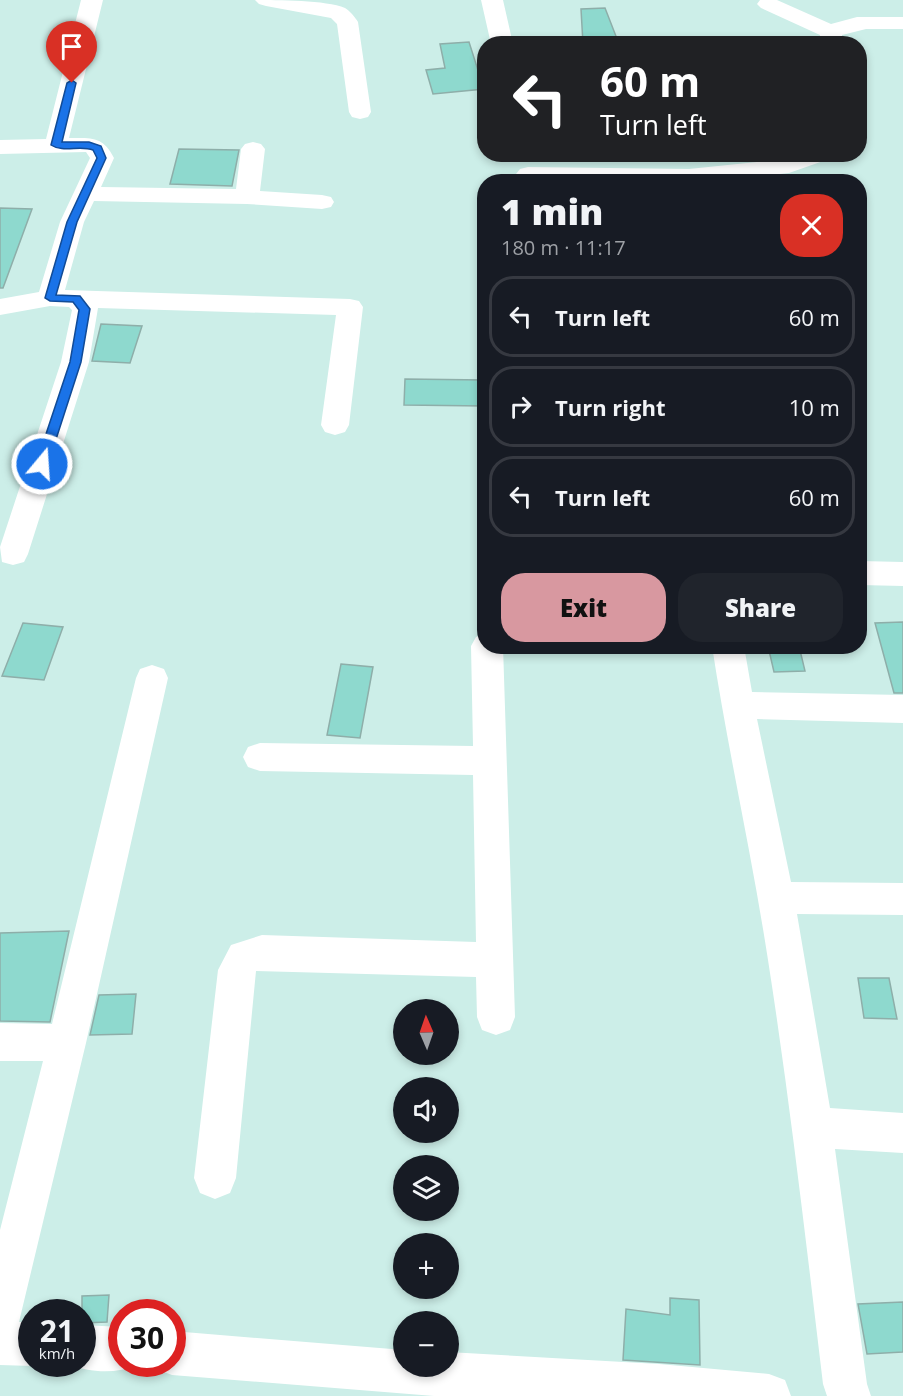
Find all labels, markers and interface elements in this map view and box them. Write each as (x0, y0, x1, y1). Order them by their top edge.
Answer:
pin (46, 21, 97, 83)
icon: arrive (55, 30, 88, 63)
text: 60 m (600, 52, 700, 109)
icon: left (501, 60, 579, 138)
text: Turn left (600, 106, 707, 143)
text: 1 min (501, 187, 603, 236)
button: close (780, 194, 843, 257)
text: 180 m · 11:17 (501, 234, 626, 261)
icon: left (504, 300, 537, 333)
text: Turn left (555, 302, 650, 332)
text: 60 m (789, 302, 840, 332)
icon: right (504, 390, 537, 423)
text: Turn right (555, 392, 666, 422)
text: 10 m (789, 392, 840, 422)
position arrow (10, 432, 74, 496)
icon: left (504, 480, 537, 513)
text: Turn left (555, 482, 650, 512)
text: 60 m (789, 482, 840, 512)
button: Exit (501, 573, 666, 642)
button: Share (678, 573, 843, 642)
north arrow (393, 999, 459, 1065)
map controls (393, 999, 459, 1377)
button: sound (393, 1077, 459, 1143)
button: layers (393, 1155, 459, 1221)
button: + (393, 1233, 459, 1299)
speed limit sign: 30 (108, 1299, 186, 1377)
text: 21 (40, 1310, 74, 1351)
button: − (393, 1311, 459, 1377)
text: km/h (39, 1343, 75, 1363)

